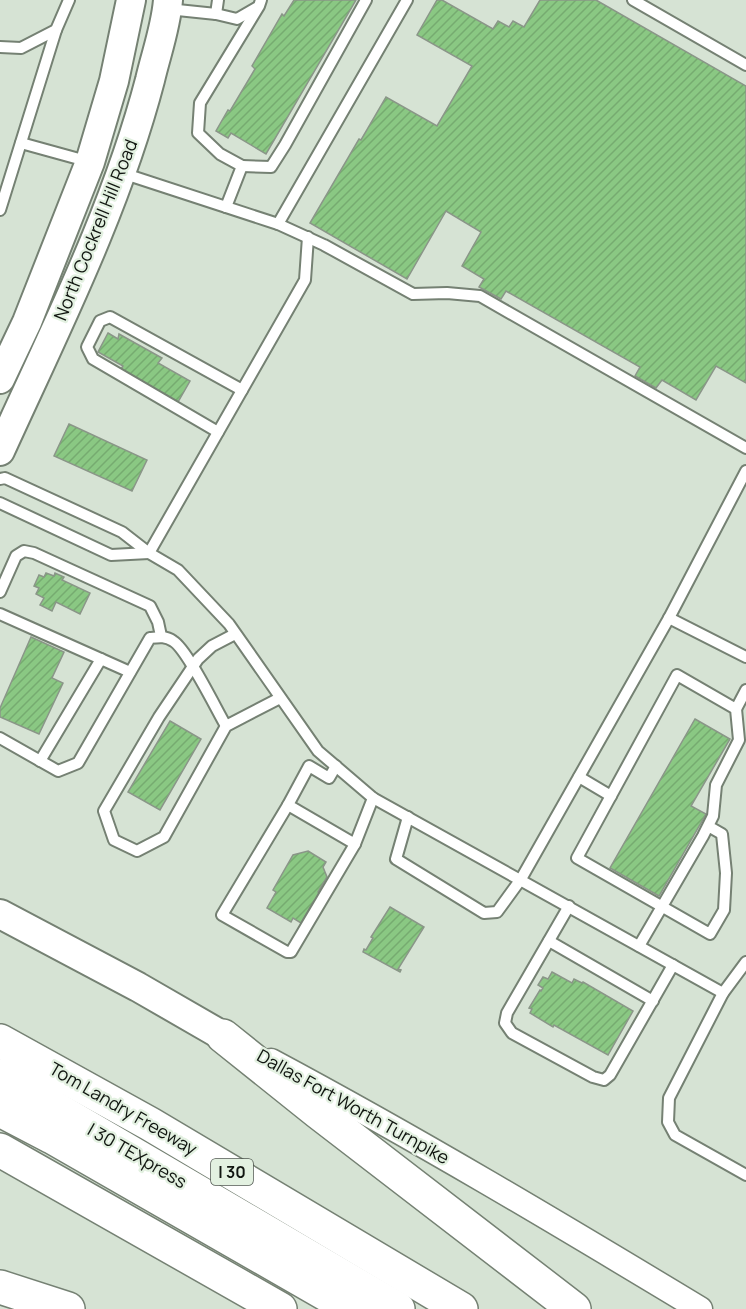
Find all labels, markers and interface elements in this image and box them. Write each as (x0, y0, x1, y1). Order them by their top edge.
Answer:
street label: North Cockrell Hill Road (48, 135, 142, 324)
street label: Dallas Fort Worth Turnpike (253, 1043, 454, 1169)
street label: Tom Landry Freeway (45, 1056, 202, 1161)
street label: I 30 TEXpress (84, 1117, 191, 1193)
road number: I 30 (211, 1159, 253, 1185)

